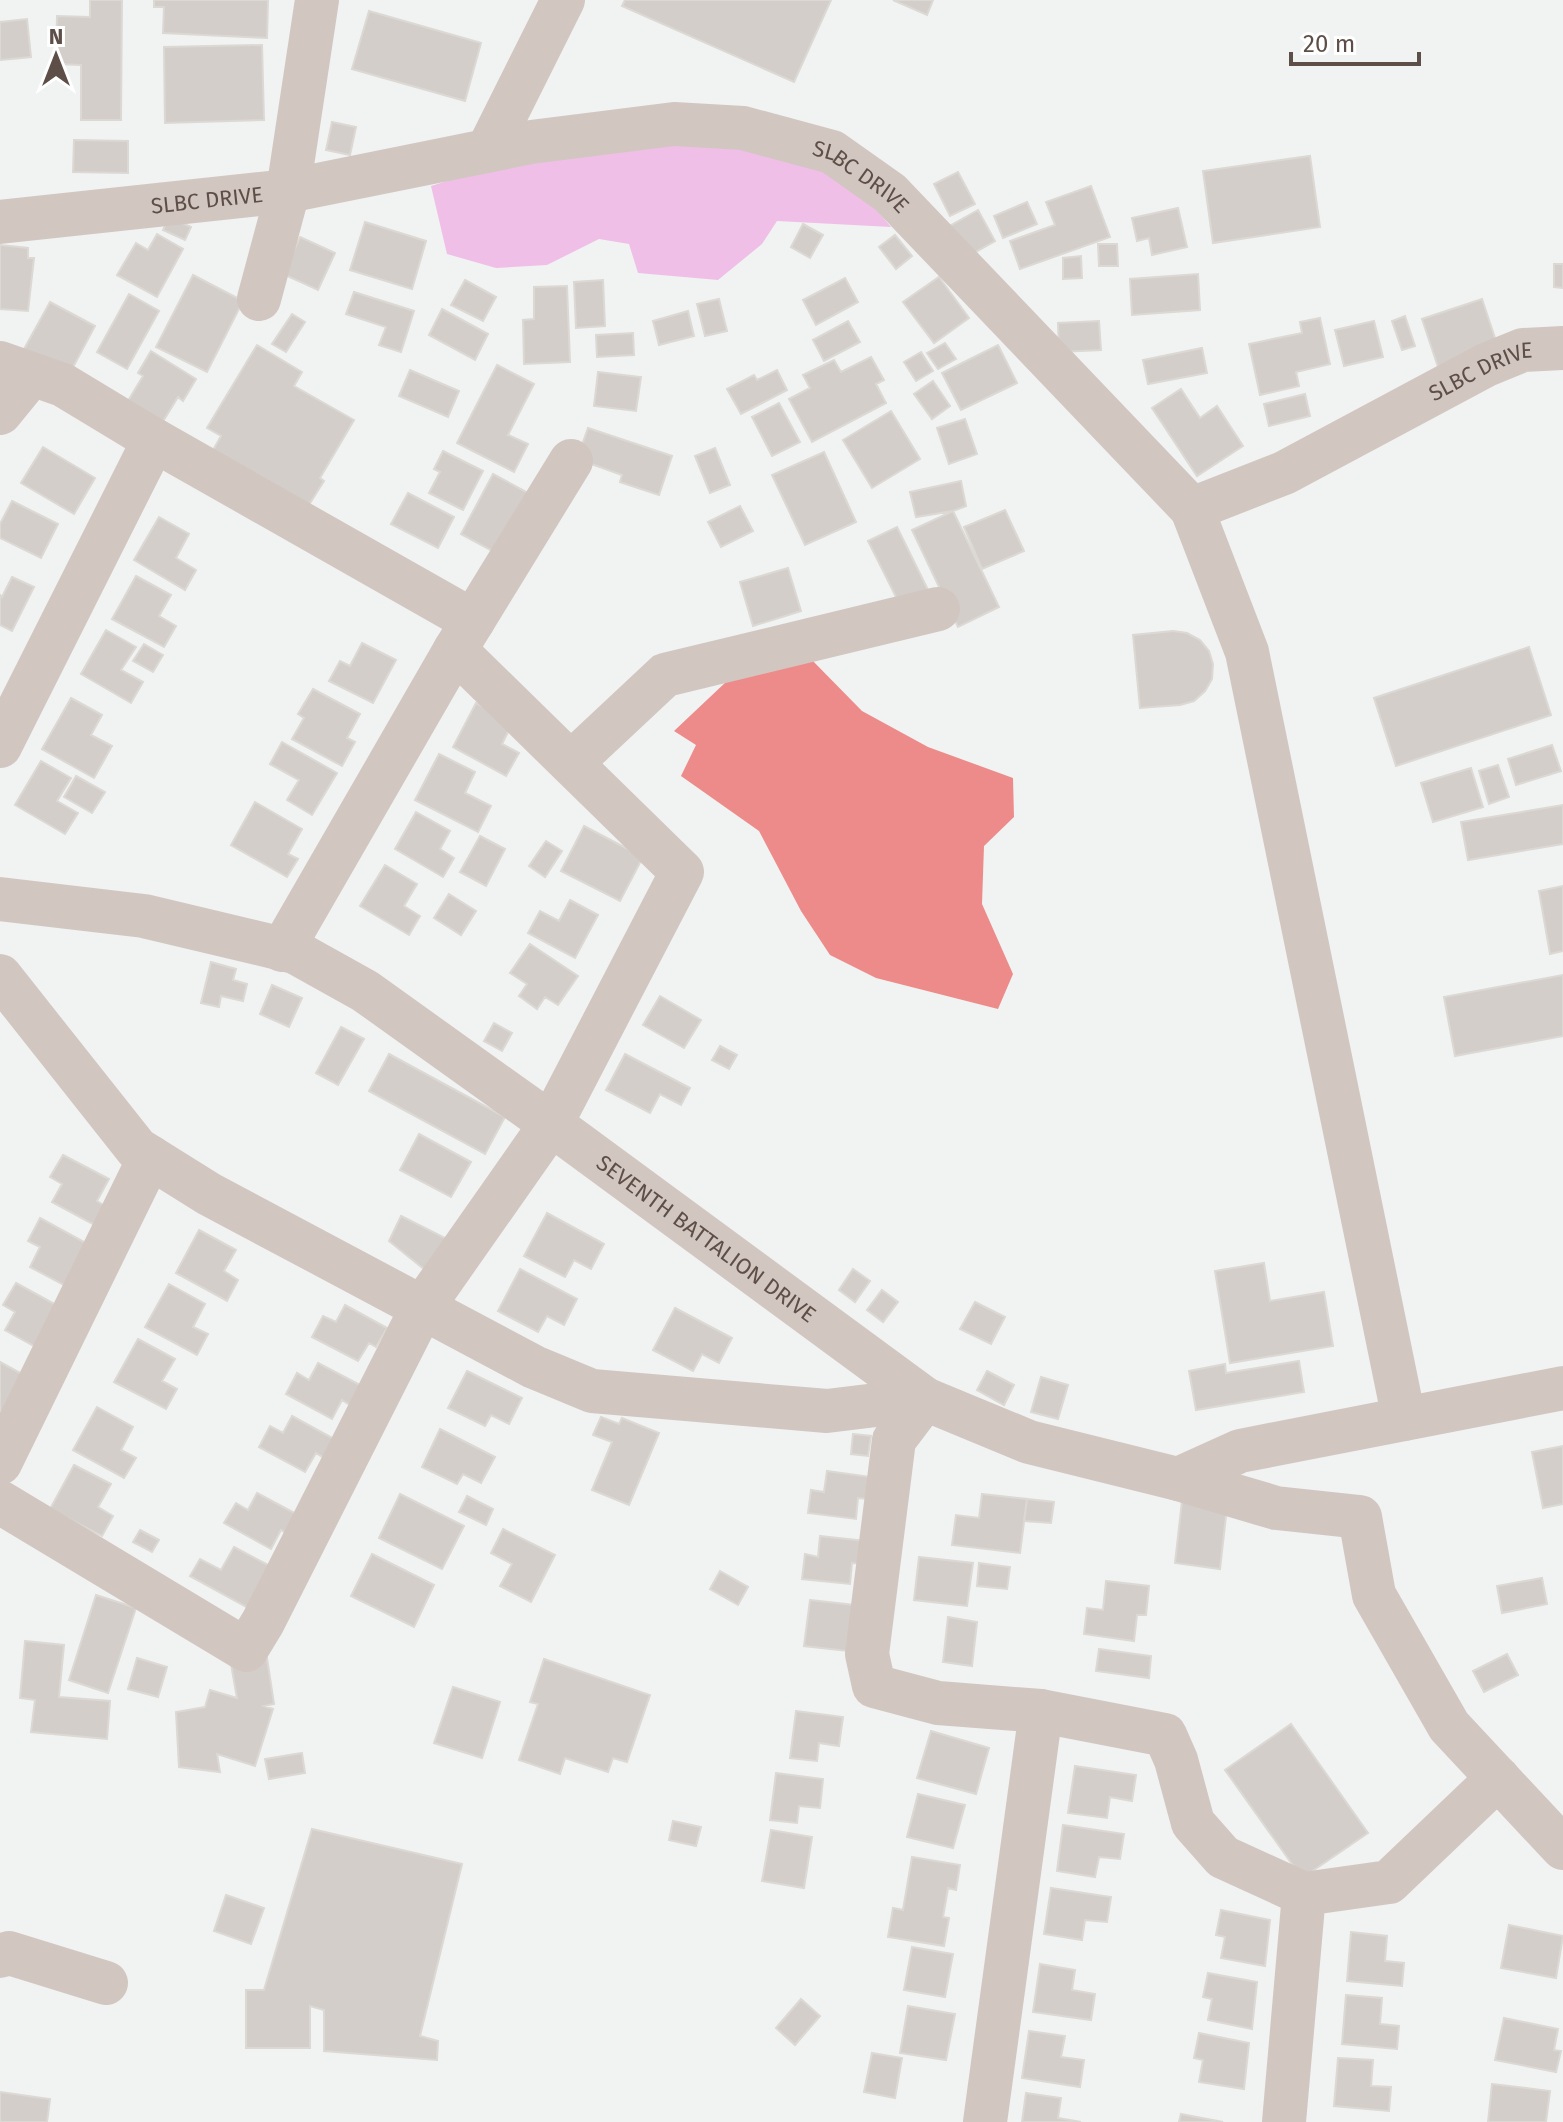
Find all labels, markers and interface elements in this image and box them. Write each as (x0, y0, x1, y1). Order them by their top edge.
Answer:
north arrow (16, 16, 96, 96)
scale bar (1291, 16, 1419, 66)
text: N (49, 23, 63, 50)
text: 20 m (1303, 30, 1355, 58)
street label: SLBC DRIVE (810, 134, 915, 219)
street label: SLBC DRIVE (149, 181, 264, 220)
street label: SLBC DRIVE (1424, 337, 1533, 407)
street label: SEVENTH BATTALION DRIVE (591, 1149, 821, 1328)

